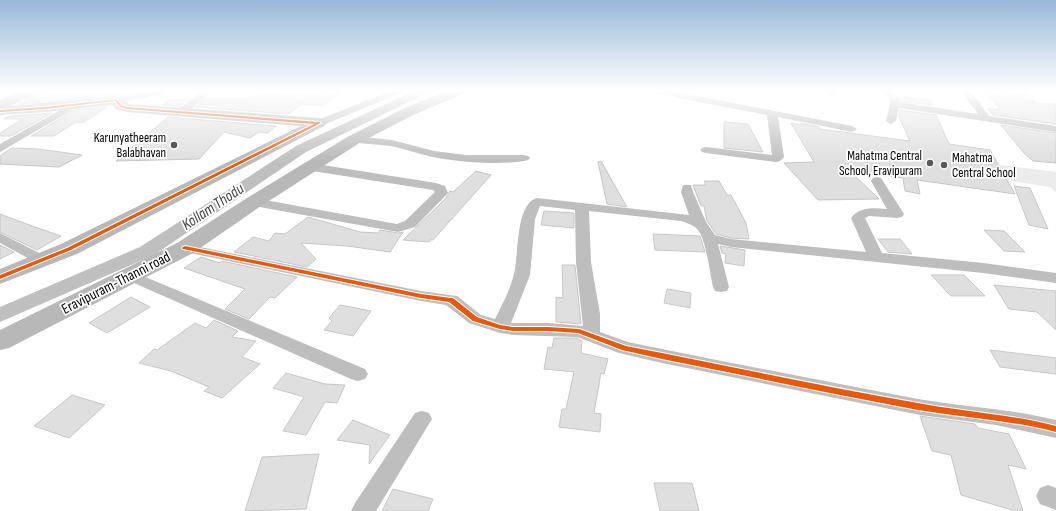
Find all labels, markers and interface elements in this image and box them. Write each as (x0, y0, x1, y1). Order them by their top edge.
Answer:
place label: Karunyatheeram Balabhavan (94, 130, 166, 161)
marker: Karunyatheeram Balabhavan (169, 140, 179, 150)
place label: Mahatma Central School, Eravipuram (839, 148, 922, 179)
place label: Mahatma Central School (952, 150, 1016, 181)
marker: Mahatma Central School, Eravipuram (925, 158, 935, 168)
marker: Mahatma Central School (939, 160, 949, 170)
water label: Kollam Thodu (178, 179, 248, 235)
street label: Eravipuram-Thanni road (58, 247, 174, 319)

